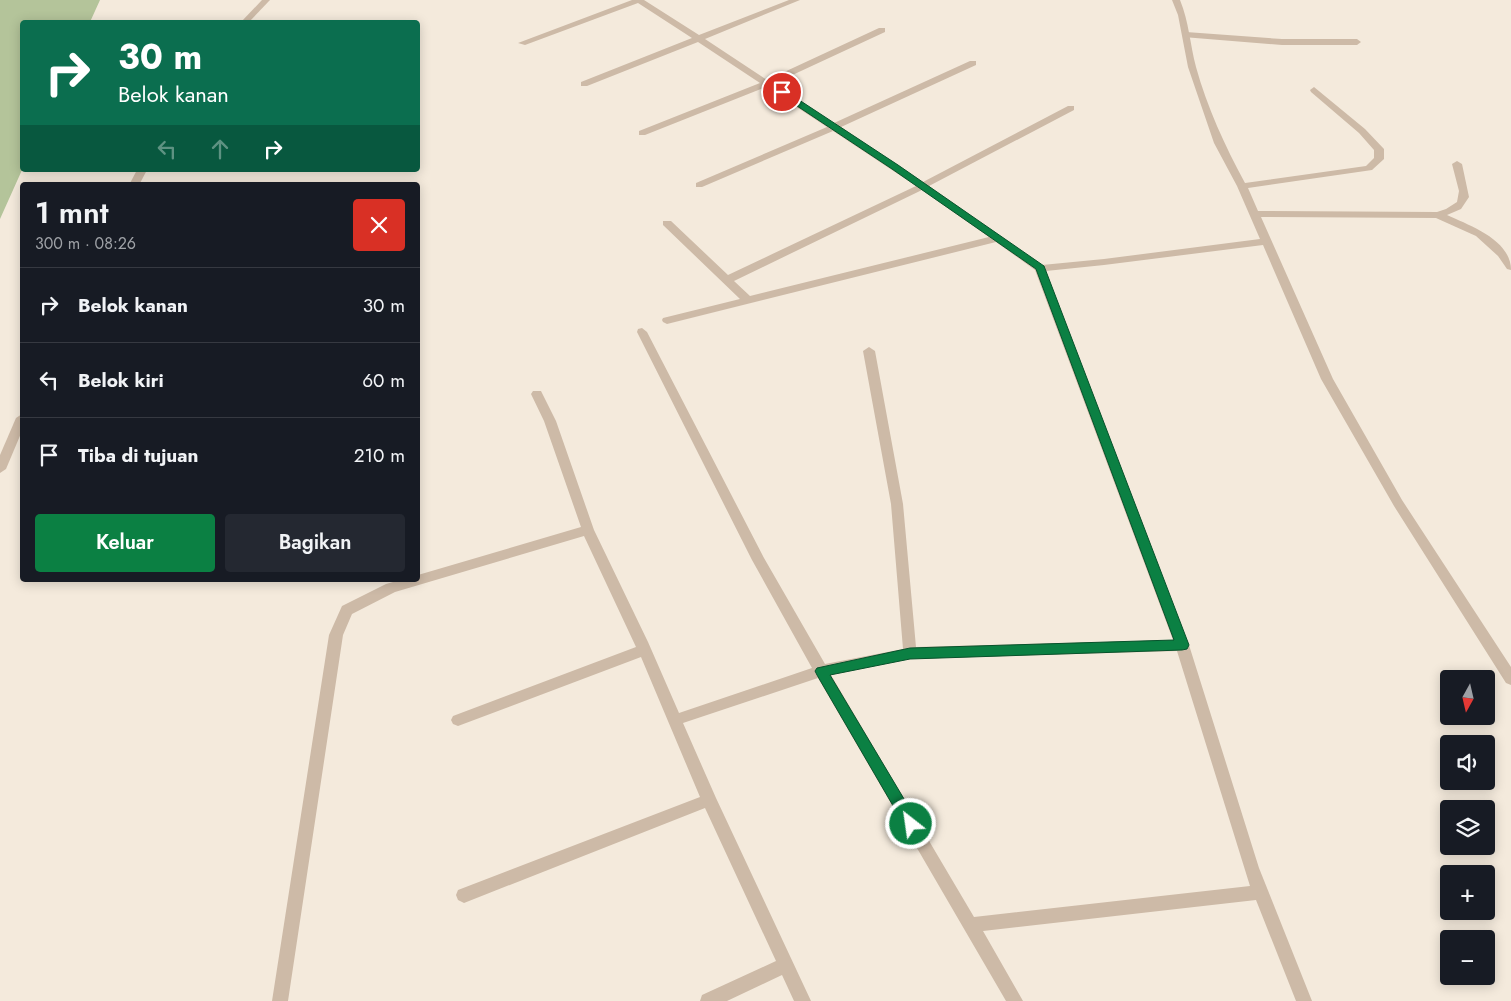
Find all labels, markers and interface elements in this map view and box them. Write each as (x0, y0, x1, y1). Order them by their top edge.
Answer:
text: 30 m (118, 32, 202, 82)
icon: right (35, 40, 100, 105)
pin (761, 71, 803, 113)
text: Belok kanan (118, 78, 229, 110)
icon: arrive (768, 78, 796, 106)
icon: left (153, 135, 181, 163)
icon: ahead (206, 135, 234, 163)
icon: right (259, 135, 287, 163)
text: 1 mnt (35, 191, 109, 234)
button: close (353, 199, 405, 251)
text: 300 m · 08:26 (35, 232, 136, 255)
icon: right (35, 291, 63, 319)
text: Belok kanan (78, 292, 188, 319)
text: 30 m (363, 292, 405, 319)
icon: left (35, 366, 63, 394)
text: Belok kiri (78, 367, 164, 394)
text: 60 m (362, 367, 405, 394)
icon: arrive (35, 441, 63, 469)
text: Tiba di tujuan (78, 442, 198, 469)
text: 210 m (354, 442, 405, 469)
button: Keluar (35, 514, 215, 572)
button: Bagikan (225, 514, 405, 572)
north arrow (1440, 670, 1495, 725)
map controls (1440, 670, 1495, 985)
button: sound (1440, 735, 1495, 790)
position arrow (884, 797, 936, 849)
button: layers (1440, 800, 1495, 855)
button: + (1440, 865, 1495, 920)
button: − (1440, 930, 1495, 985)

